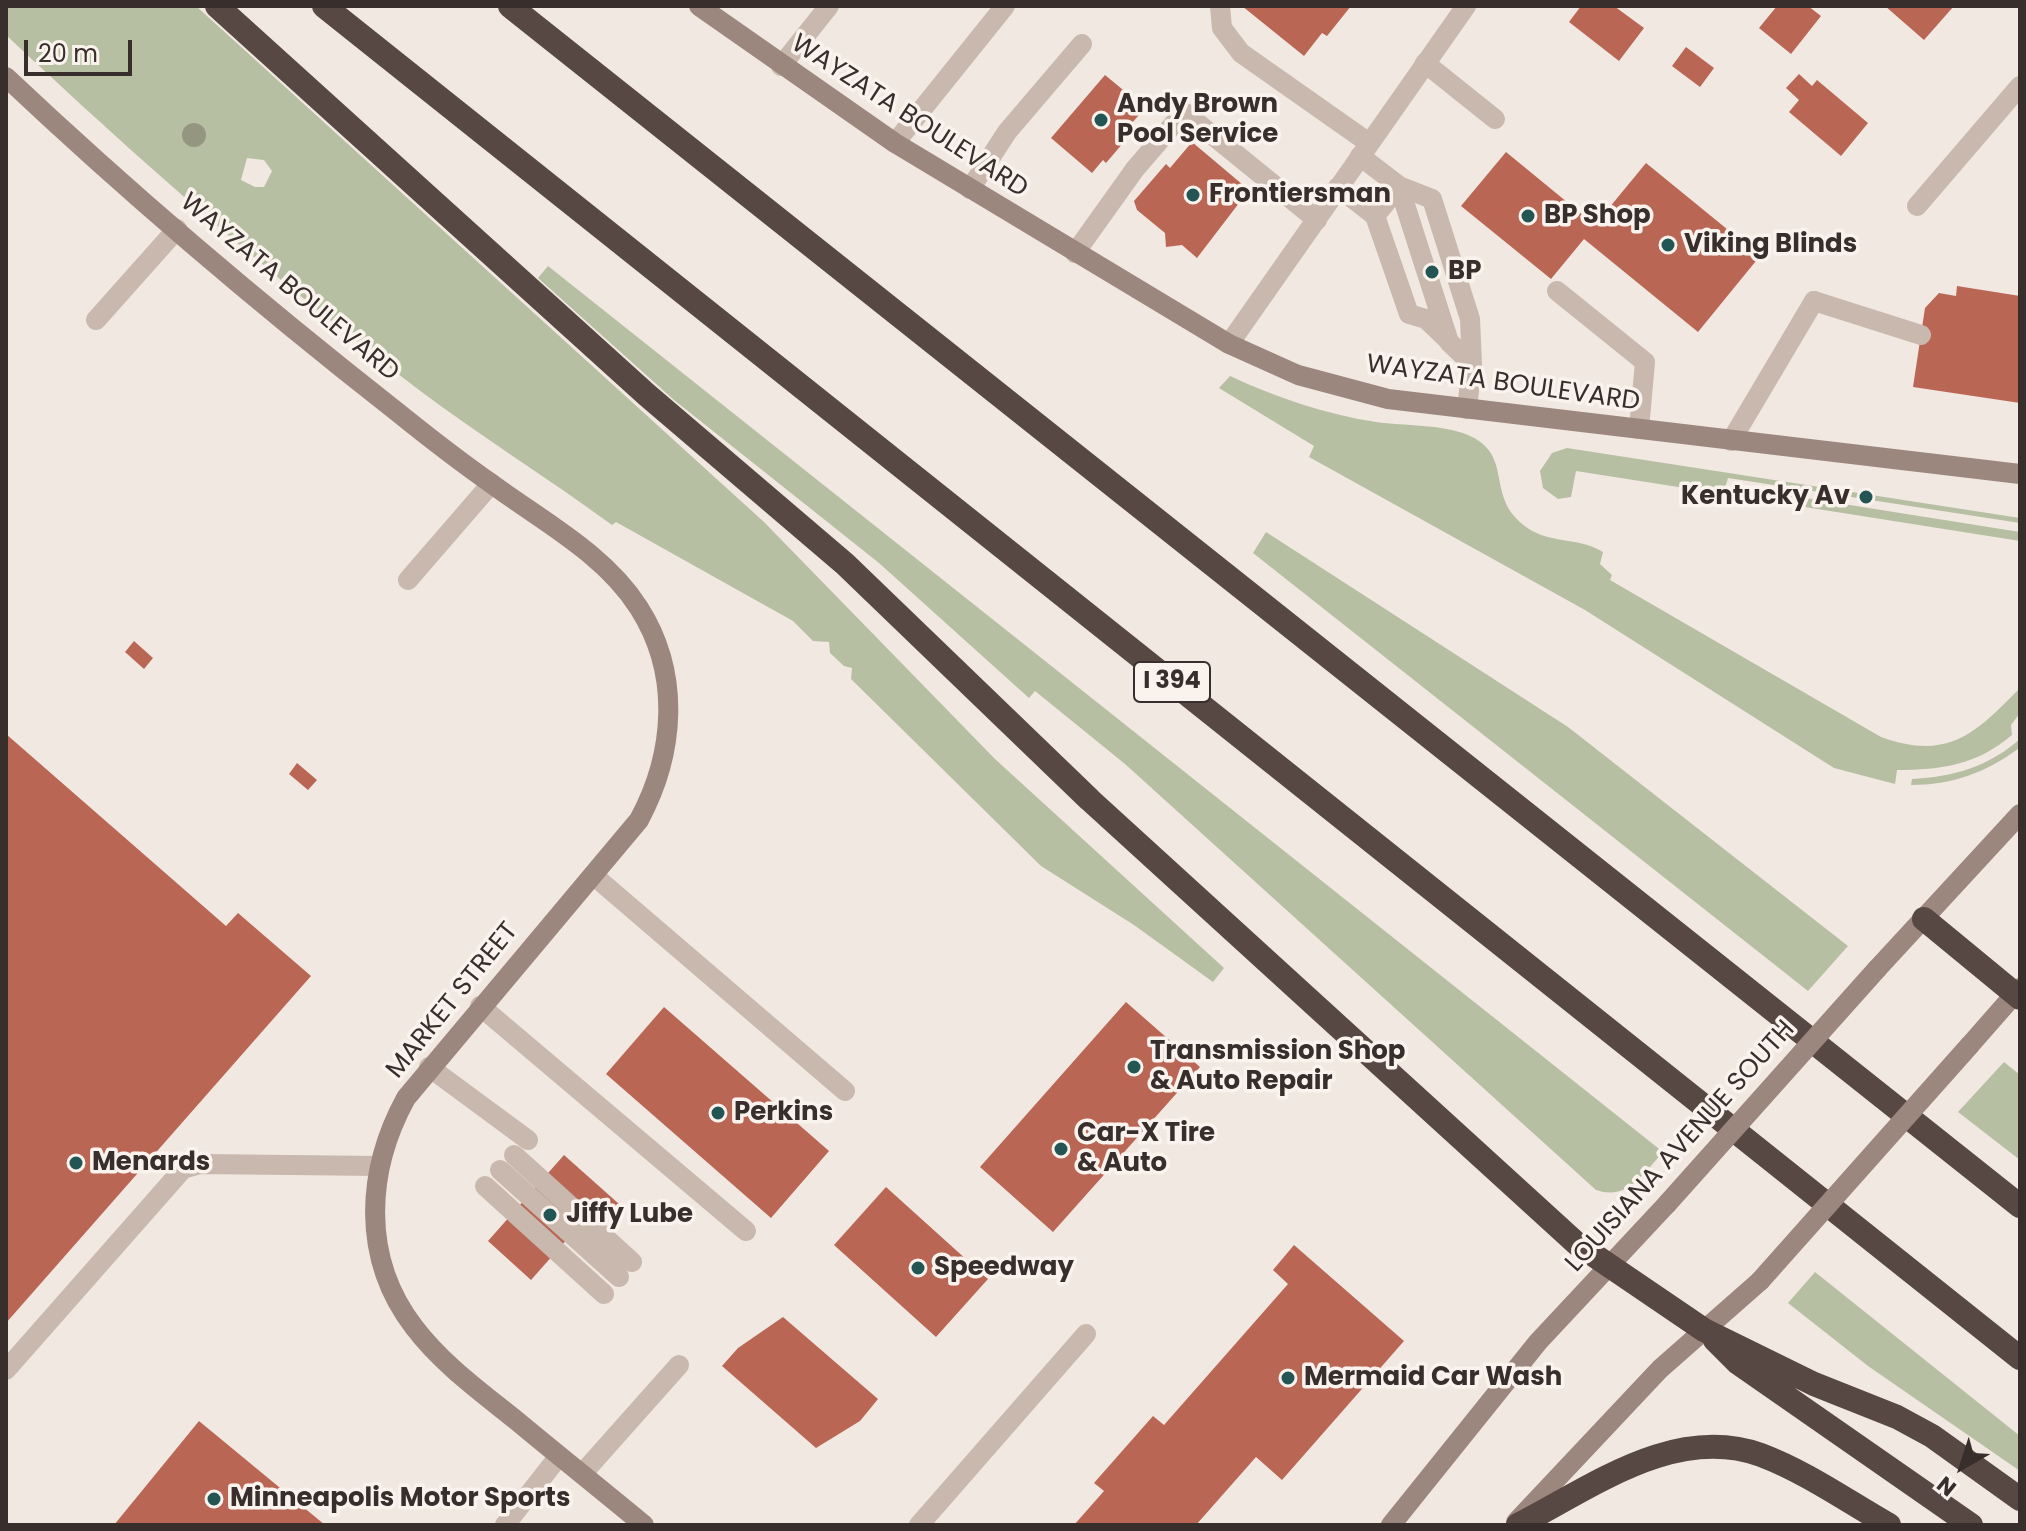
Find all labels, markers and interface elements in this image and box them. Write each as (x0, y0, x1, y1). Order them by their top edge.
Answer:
scale bar (28, 24, 136, 74)
street label: WAYZATA BOULEVARD (785, 29, 1033, 205)
text: 20 m (38, 37, 98, 70)
place label: Andy Brown Pool Service (1117, 89, 1278, 150)
marker: Andy Brown Pool Service (1092, 111, 1110, 129)
place label: Frontiersman (1209, 179, 1391, 211)
marker: Frontiersman (1184, 186, 1202, 204)
street label: WAYZATA BOULEVARD (173, 187, 405, 389)
place label: BP Shop (1544, 200, 1651, 232)
marker: BP Shop (1519, 207, 1537, 225)
place label: Viking Blinds (1684, 229, 1857, 261)
marker: Viking Blinds (1659, 236, 1677, 254)
place label: BP (1448, 256, 1481, 288)
marker: BP (1423, 263, 1441, 281)
street label: WAYZATA BOULEVARD (1364, 349, 1642, 419)
place label: Kentucky Av (1681, 481, 1850, 513)
marker: Kentucky Av (1857, 488, 1875, 506)
road number: I 394 (1134, 662, 1210, 702)
street label: MARKET STREET (381, 917, 525, 1085)
street label: LOUISIANA AVENUE SOUTH (1560, 1015, 1802, 1279)
place label: Transmission Shop & Auto Repair (1150, 1036, 1405, 1098)
marker: Transmission Shop & Auto Repair (1125, 1058, 1143, 1076)
place label: Perkins (734, 1097, 833, 1129)
marker: Perkins (709, 1104, 727, 1122)
place label: Car-X Tire & Auto (1077, 1118, 1215, 1180)
marker: Car-X Tire & Auto (1052, 1140, 1070, 1158)
place label: Menards (92, 1147, 210, 1179)
marker: Menards (67, 1154, 85, 1172)
place label: Jiffy Lube (566, 1199, 693, 1231)
marker: Jiffy Lube (541, 1206, 559, 1224)
place label: Speedway (934, 1252, 1074, 1284)
marker: Speedway (909, 1259, 927, 1277)
place label: Mermaid Car Wash (1304, 1362, 1562, 1394)
marker: Mermaid Car Wash (1279, 1369, 1297, 1387)
north arrow (1922, 1427, 2002, 1507)
text: N (1930, 1469, 1963, 1503)
place label: Minneapolis Motor Sports (230, 1483, 570, 1515)
marker: Minneapolis Motor Sports (205, 1490, 223, 1508)

